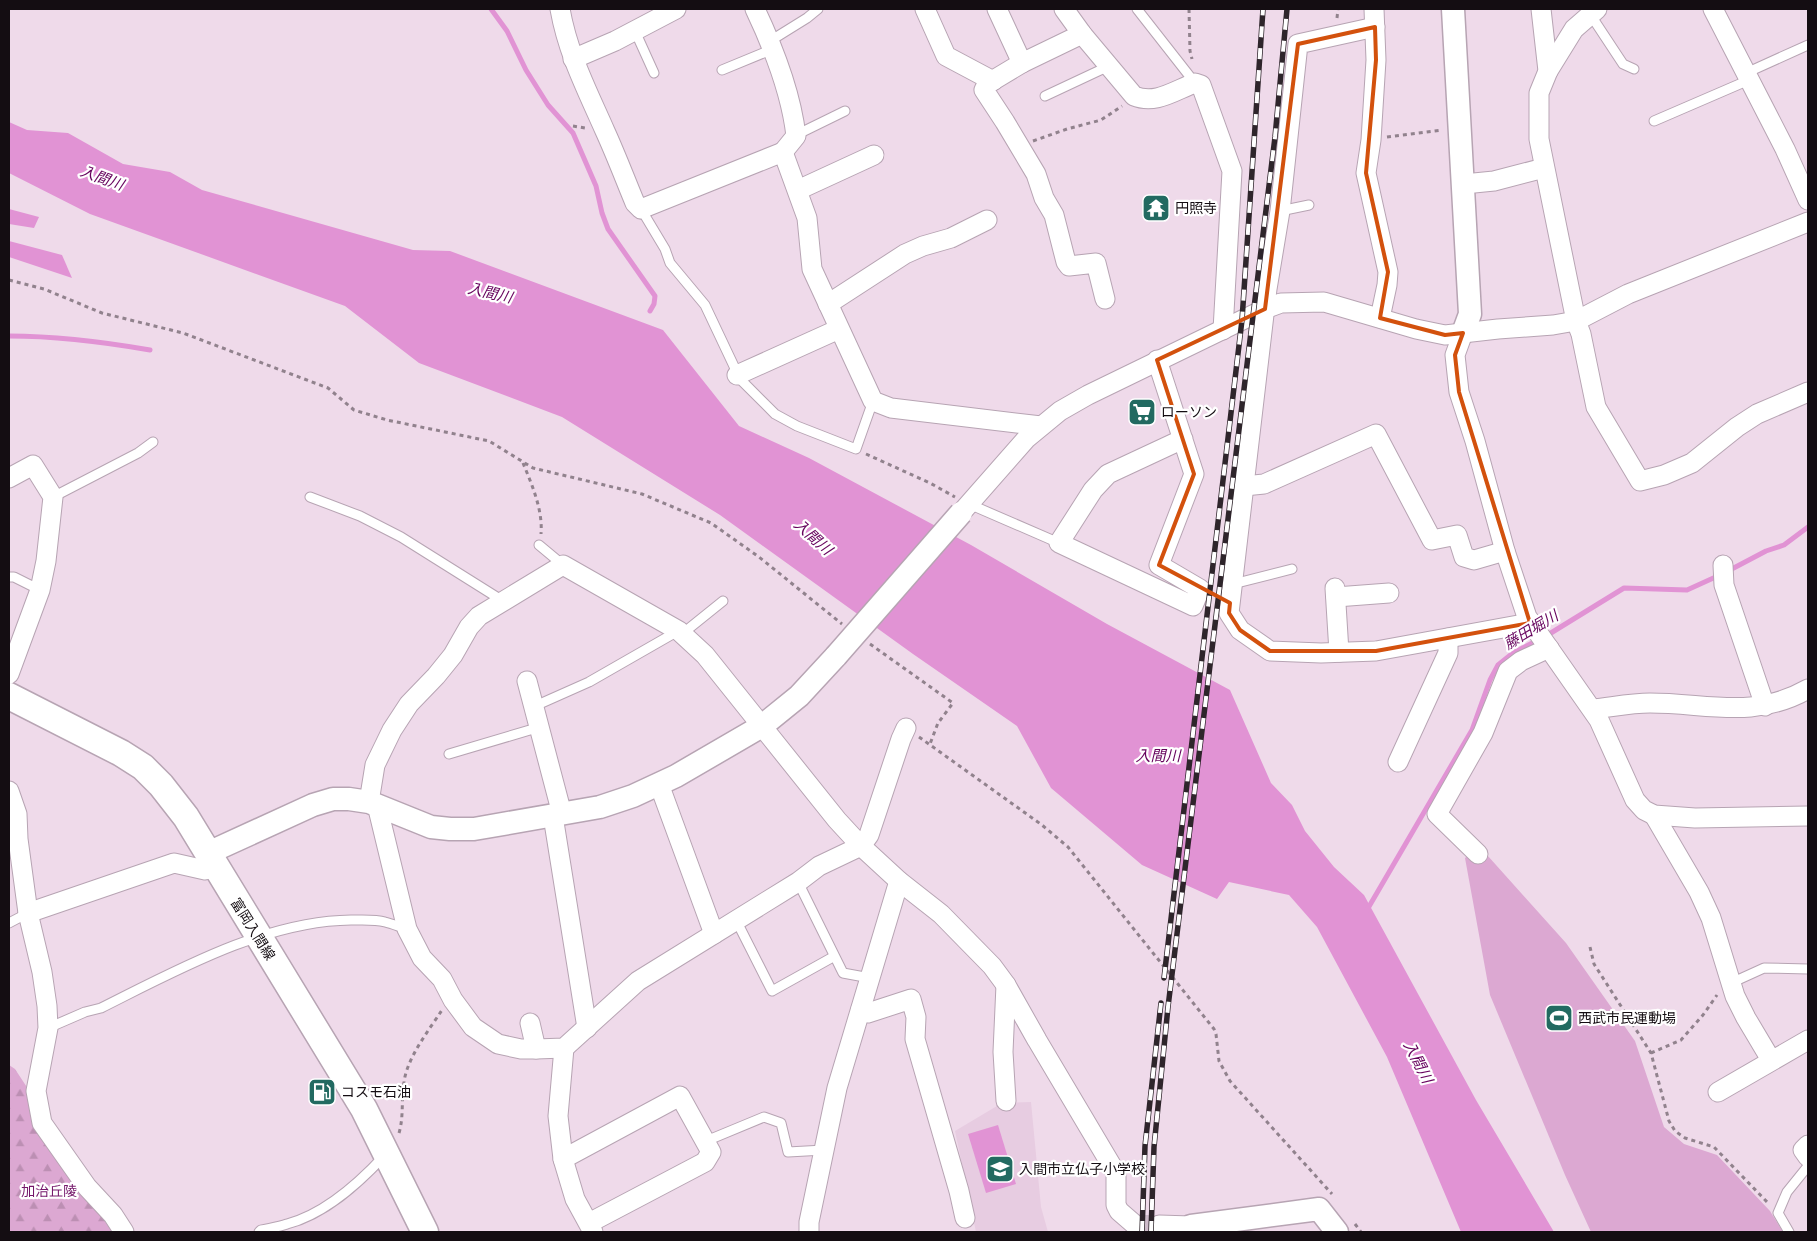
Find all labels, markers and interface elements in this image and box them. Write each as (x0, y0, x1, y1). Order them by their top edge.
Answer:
water label: 入間川 (77, 160, 129, 196)
temple icon: 円照寺 (1141, 193, 1171, 223)
place label: 円照寺 (1175, 199, 1217, 217)
water label: 入間川 (466, 277, 516, 308)
supermarket icon: ローソン (1127, 397, 1157, 427)
place label: ローソン (1161, 403, 1217, 421)
water label: 入間川 (790, 514, 839, 561)
water label: 藤田堀川 (1500, 604, 1564, 654)
water label: 入間川 (1135, 745, 1182, 766)
street label: 富岡入間線 (227, 895, 279, 963)
sports icon: 西武市民運動場 (1544, 1003, 1574, 1033)
place label: 西武市民運動場 (1578, 1009, 1676, 1027)
water label: 入間川 (1399, 1037, 1439, 1088)
fuel station icon: コスモ石油 (307, 1077, 337, 1107)
place label: コスモ石油 (341, 1083, 411, 1101)
school or university icon: 入間市立仏子小学校 (985, 1154, 1015, 1184)
place label: 入間市立仏子小学校 (1019, 1160, 1145, 1178)
park label: 加治丘陵 (21, 1182, 77, 1200)

